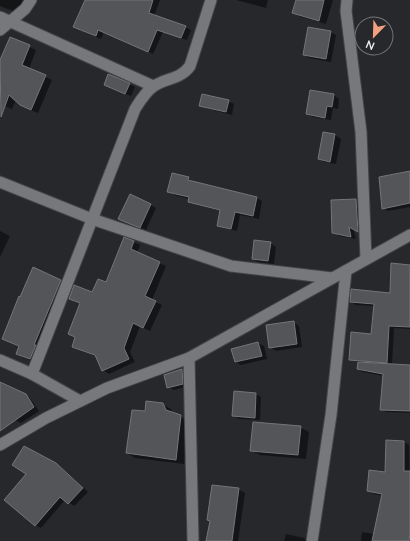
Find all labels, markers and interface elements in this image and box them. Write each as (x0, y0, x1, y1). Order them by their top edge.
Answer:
north arrow (354, 16, 394, 56)
text: N (364, 37, 377, 53)

